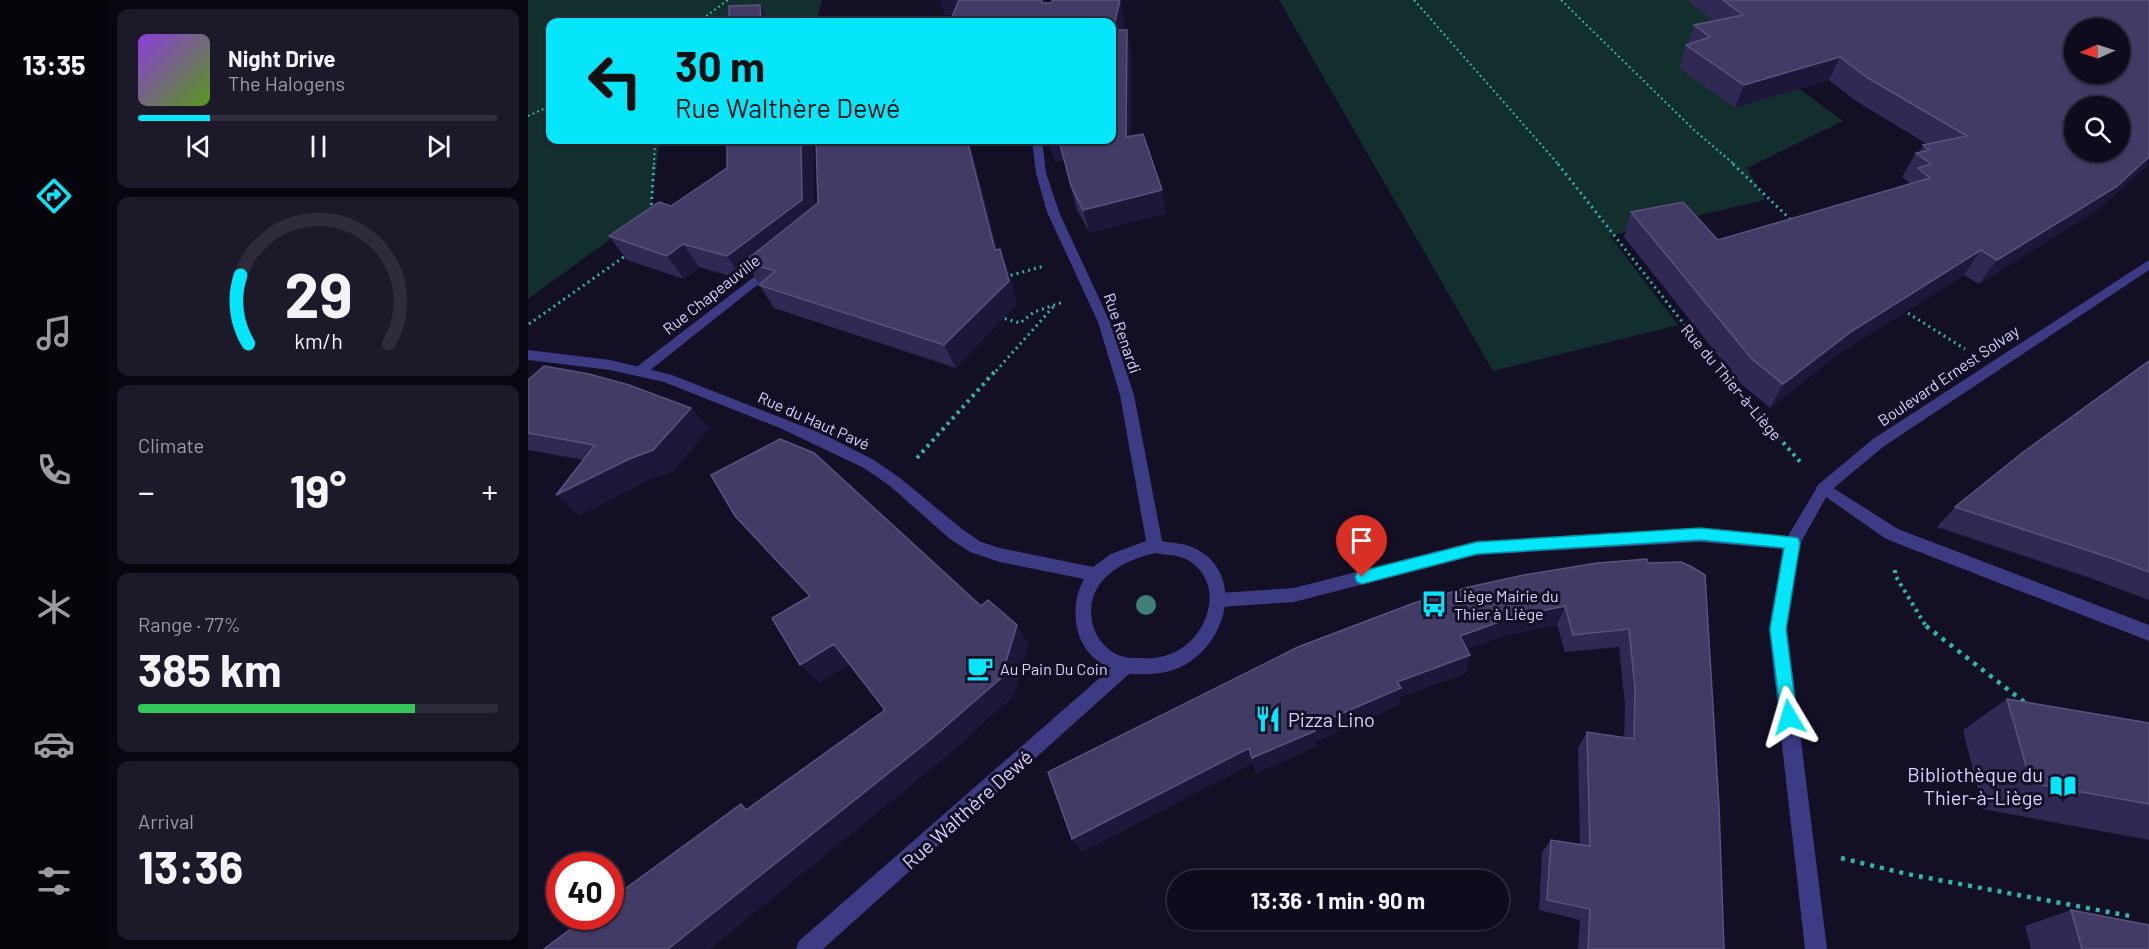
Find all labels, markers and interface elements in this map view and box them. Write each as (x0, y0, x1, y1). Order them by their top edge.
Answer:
north arrow (2064, 18, 2130, 84)
map controls (2064, 18, 2130, 162)
text: 30 m (675, 40, 765, 90)
icon: left (576, 42, 654, 120)
text: Night Drive (228, 45, 336, 71)
text: 13:35 (22, 48, 86, 80)
text: The Halogens (228, 71, 345, 95)
text: Rue Walthère Dewé (675, 91, 900, 123)
button: search (2064, 96, 2130, 162)
icon: previous (182, 130, 215, 163)
icon: pause (302, 130, 335, 163)
icon: next (422, 130, 455, 163)
icon: directions (33, 175, 75, 217)
street label: Rue Chapeauville (659, 250, 763, 338)
text: 29 (284, 256, 352, 330)
street label: Rue Renardi (1100, 290, 1146, 376)
icon: music (33, 312, 75, 354)
street label: Rue du Thier-à-Liège (1678, 320, 1786, 444)
street label: Boulevard Ernest Solvay (1874, 320, 2023, 429)
text: km/h (294, 328, 342, 353)
street label: Rue du Haut Pavé (755, 387, 873, 453)
text: Climate (138, 433, 204, 457)
icon: phone (33, 449, 75, 491)
text: 19° (290, 463, 346, 517)
text: − (138, 471, 155, 511)
text: + (482, 471, 498, 511)
pin (1336, 515, 1387, 577)
icon: arrive (1345, 524, 1378, 557)
icon: climate (33, 586, 75, 628)
place label: Liège Mairie du Thier à Liège (1454, 586, 1559, 623)
bus stop icon: Liège Mairie du Thier à Liège (1419, 589, 1449, 619)
text: Range · 77% (138, 612, 241, 636)
text: 385 km (138, 642, 281, 696)
cafe icon: Au Pain Du Coin (965, 653, 995, 683)
place label: Au Pain Du Coin (1000, 659, 1108, 678)
position arrow (1757, 685, 1821, 749)
restaurant icon: Pizza Lino (1253, 704, 1283, 734)
place label: Pizza Lino (1288, 707, 1375, 731)
icon: car (33, 723, 75, 765)
street label: Rue Walthère Dewé (897, 744, 1037, 874)
place label: Bibliothèque du Thier-à-Liège (1907, 762, 2043, 809)
library icon: Bibliothèque du Thier-à-Liège (2048, 771, 2078, 801)
text: Arrival (138, 809, 194, 833)
text: 13:36 (138, 839, 243, 893)
speed limit sign: 40 (546, 852, 624, 930)
icon: filters (33, 860, 75, 902)
text: 13:36 · 1 min · 90 m (1251, 887, 1425, 913)

